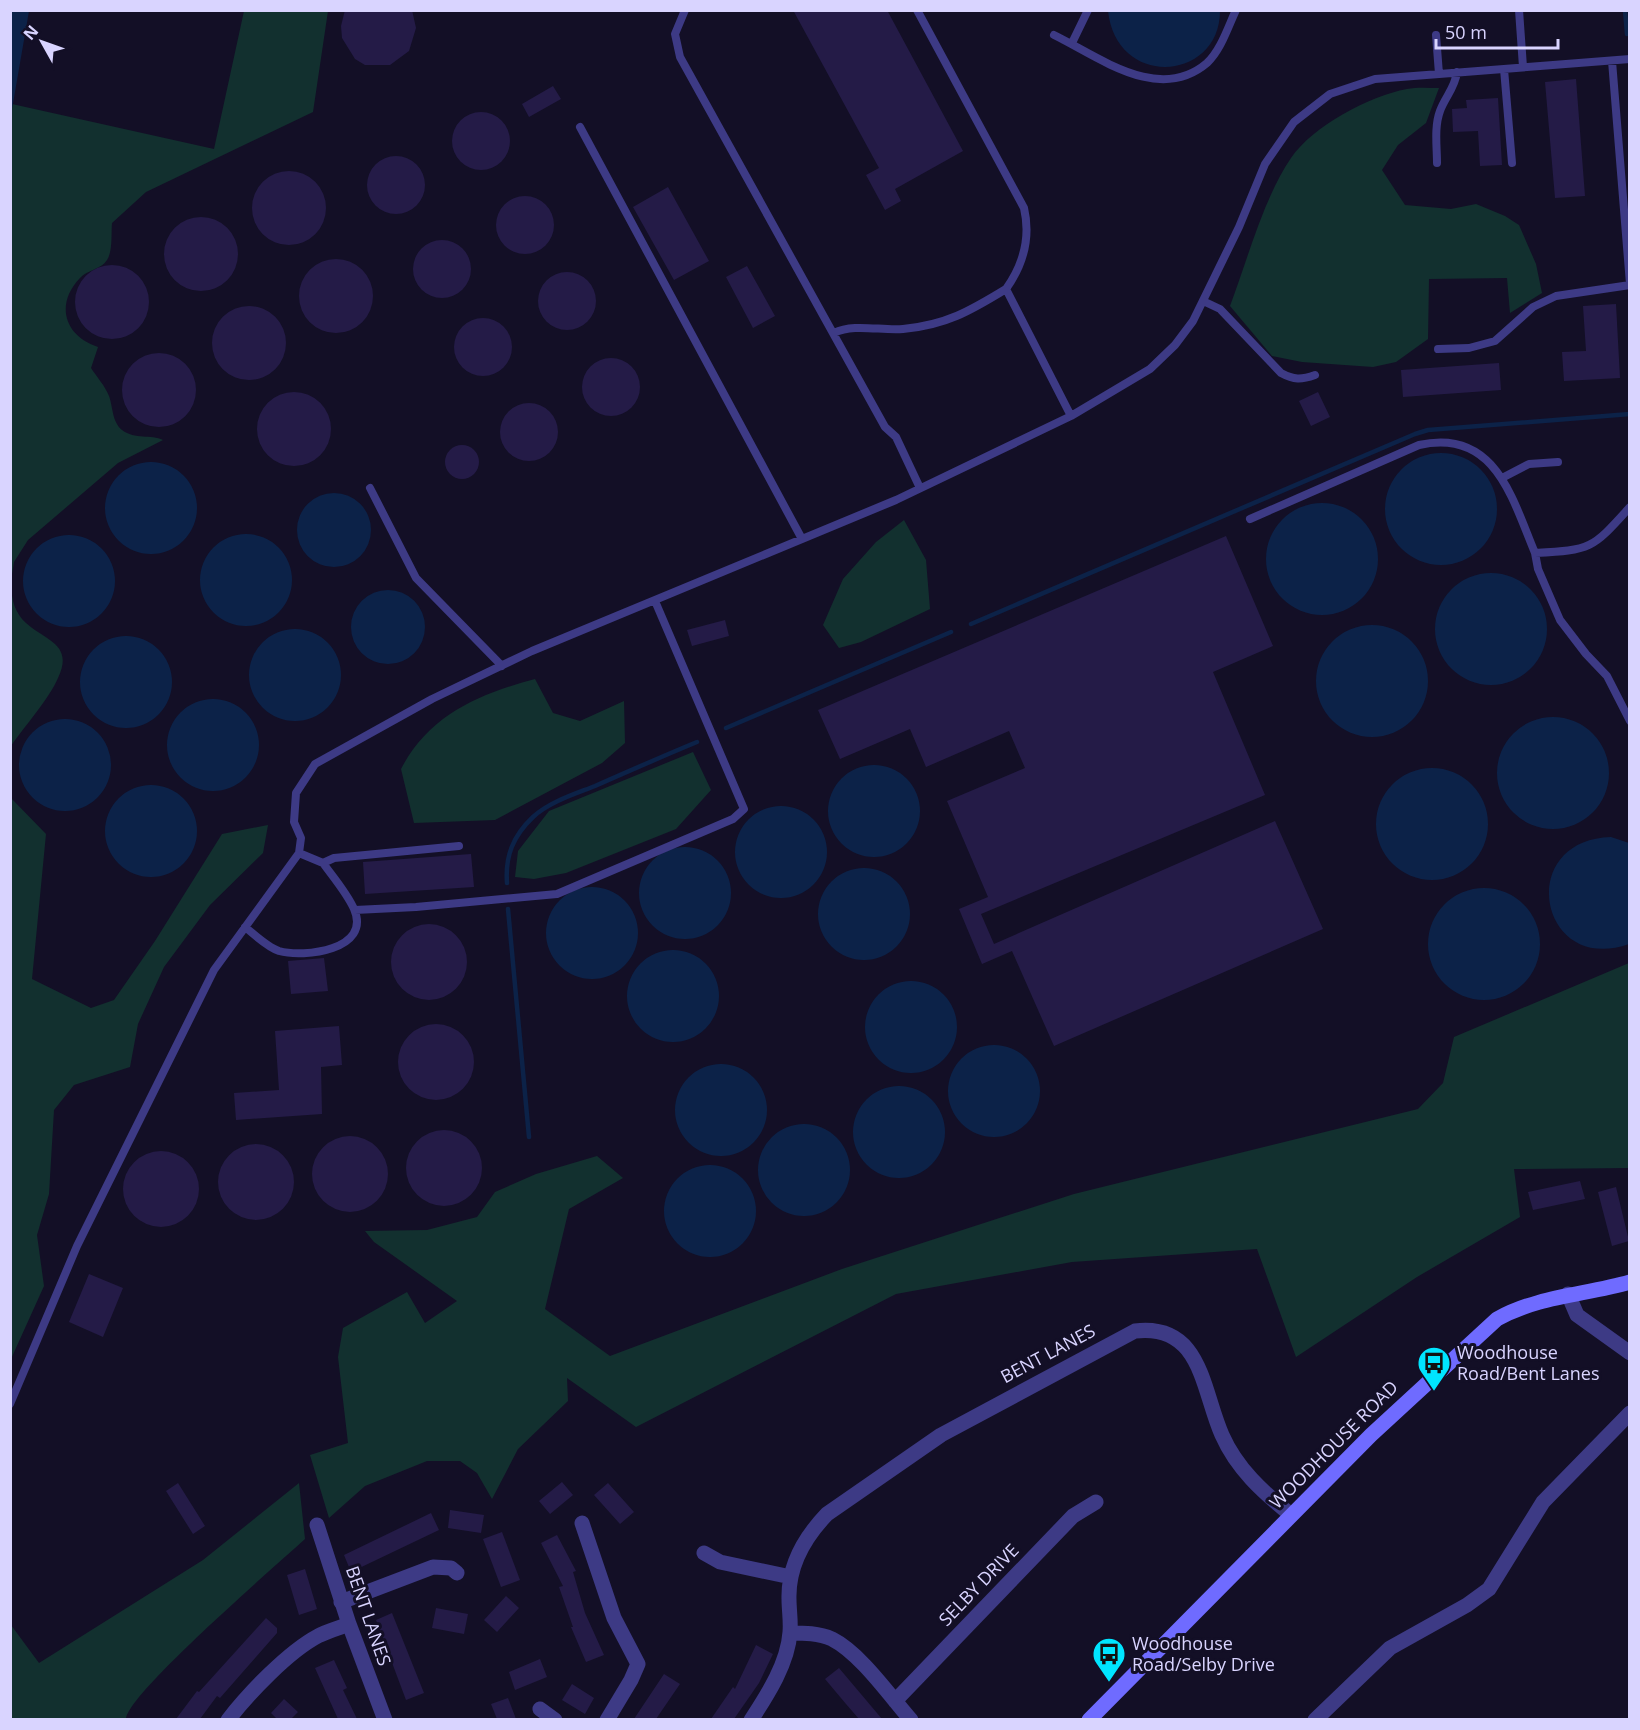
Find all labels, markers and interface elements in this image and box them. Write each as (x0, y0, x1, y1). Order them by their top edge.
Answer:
north arrow (12, 12, 72, 72)
scale bar (1436, 12, 1558, 50)
text: N (18, 20, 43, 44)
text: 50 m (1445, 20, 1487, 44)
street label: BENT LANES (996, 1318, 1099, 1388)
place label: Woodhouse Road/Bent Lanes (1457, 1340, 1600, 1385)
bus stop icon: Woodhouse Road/Bent Lanes (1416, 1345, 1452, 1392)
street label: WOODHOUSE ROAD (1264, 1375, 1403, 1514)
street label: SELBY DRIVE (933, 1538, 1024, 1631)
street label: BENT LANES (341, 1563, 397, 1669)
place label: Woodhouse Road/Selby Drive (1132, 1631, 1275, 1676)
bus stop icon: Woodhouse Road/Selby Drive (1091, 1636, 1127, 1683)

